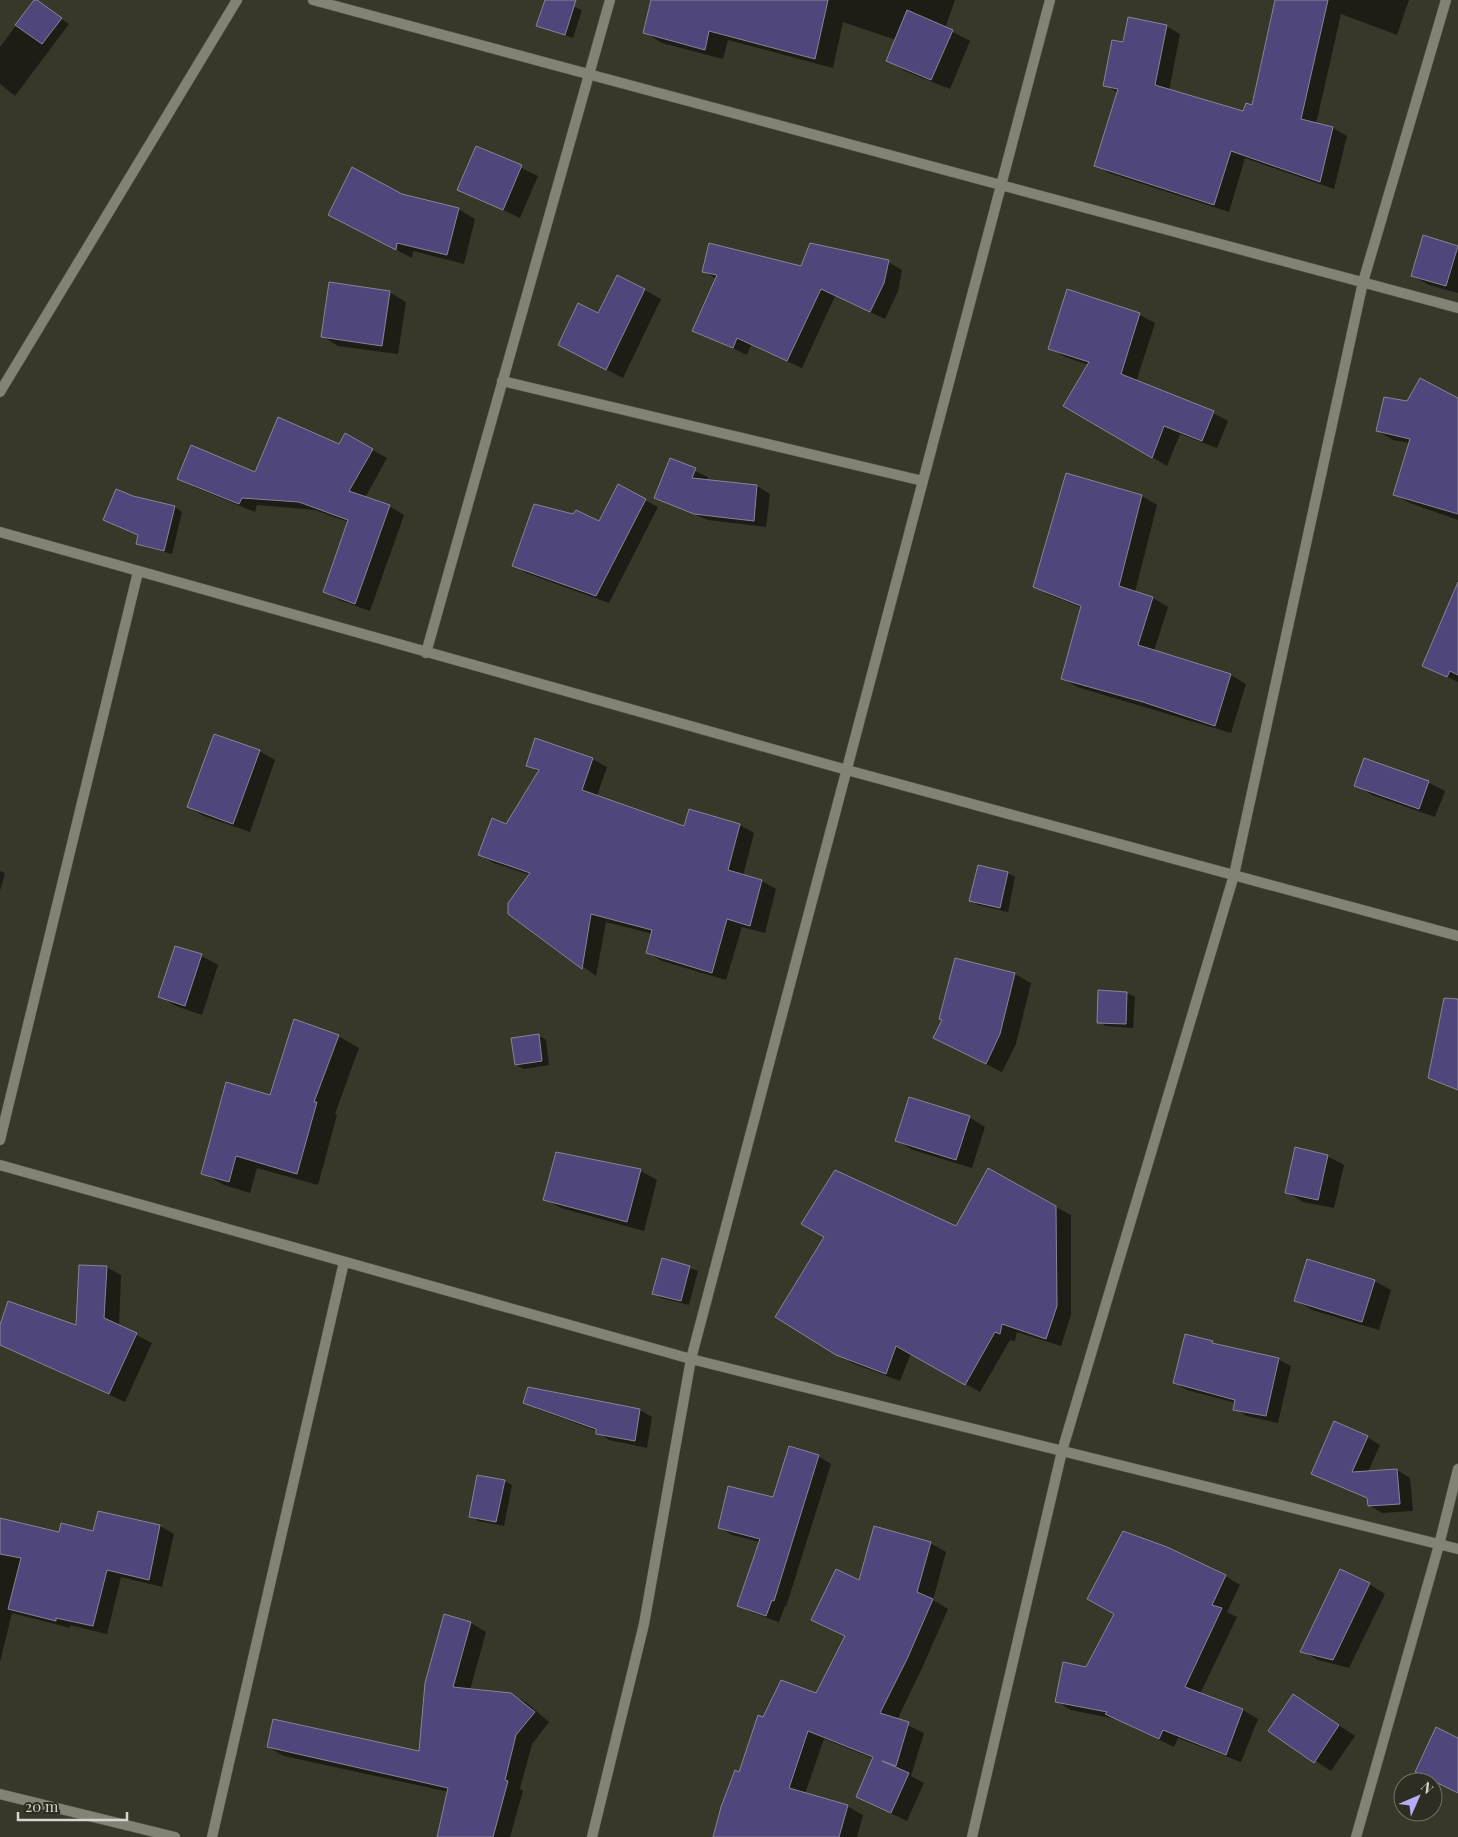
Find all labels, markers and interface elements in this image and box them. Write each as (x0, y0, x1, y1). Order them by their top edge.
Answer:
north arrow (1393, 1772, 1443, 1822)
text: N (1417, 1777, 1438, 1798)
scale bar (18, 1790, 126, 1822)
text: 20 m (25, 1796, 59, 1816)

